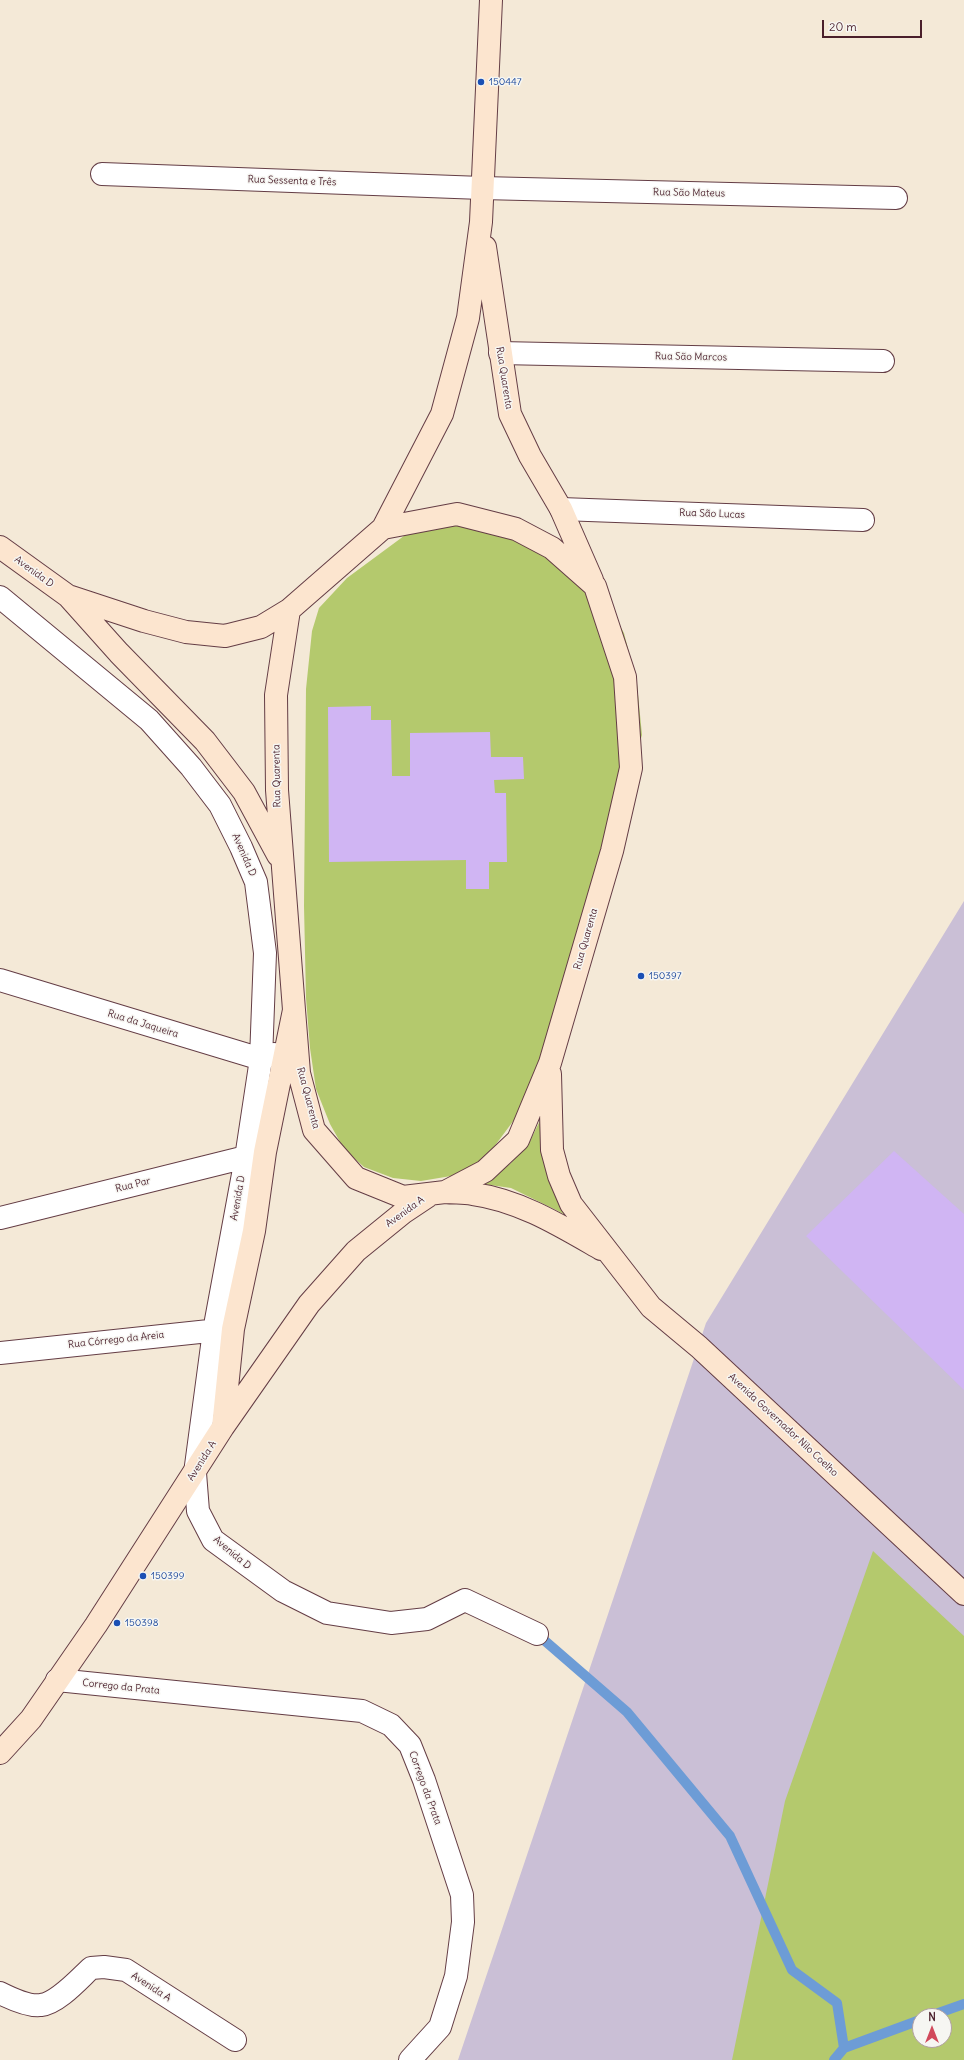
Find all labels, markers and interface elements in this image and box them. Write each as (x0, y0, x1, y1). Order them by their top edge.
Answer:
scale bar (824, 12, 924, 38)
text: 20 m (829, 19, 857, 34)
place label: 150447 (489, 76, 522, 88)
marker: 150447 (476, 77, 486, 87)
street label: Rua Sessenta e Três (247, 173, 337, 189)
street label: Rua São Mateus (653, 186, 725, 200)
street label: Rua Quarenta (493, 346, 515, 410)
street label: Rua São Marcos (655, 350, 727, 364)
street label: Rua São Lucas (679, 507, 745, 521)
street label: Avenida D (12, 554, 56, 590)
street label: Rua Quarenta (270, 744, 284, 808)
street label: Avenida D (229, 832, 259, 878)
street label: Rua Quarenta (572, 907, 600, 971)
place label: 150397 (649, 970, 682, 982)
marker: 150397 (636, 971, 646, 981)
street label: Rua da Jaqueira (106, 1008, 180, 1040)
street label: Rua Quarenta (294, 1066, 322, 1130)
street label: Avenida D (228, 1174, 248, 1222)
street label: Rua Par (114, 1175, 152, 1195)
street label: Avenida A (383, 1194, 427, 1230)
street label: Rua Córrego da Areia (67, 1329, 165, 1351)
street label: Avenida Governador Nilo Coelho (726, 1371, 840, 1479)
street label: Avenida A (185, 1439, 219, 1483)
street label: Avenida D (211, 1534, 253, 1572)
place label: 150399 (151, 1570, 184, 1582)
marker: 150399 (138, 1571, 148, 1581)
place label: 150398 (125, 1617, 158, 1629)
marker: 150398 (112, 1618, 122, 1628)
street label: Corrego da Prata (82, 1677, 160, 1697)
street label: Corrego da Prata (406, 1749, 444, 1827)
street label: Avenida A (129, 1970, 173, 2004)
north arrow (912, 2008, 952, 2048)
text: N (928, 2010, 936, 2024)

